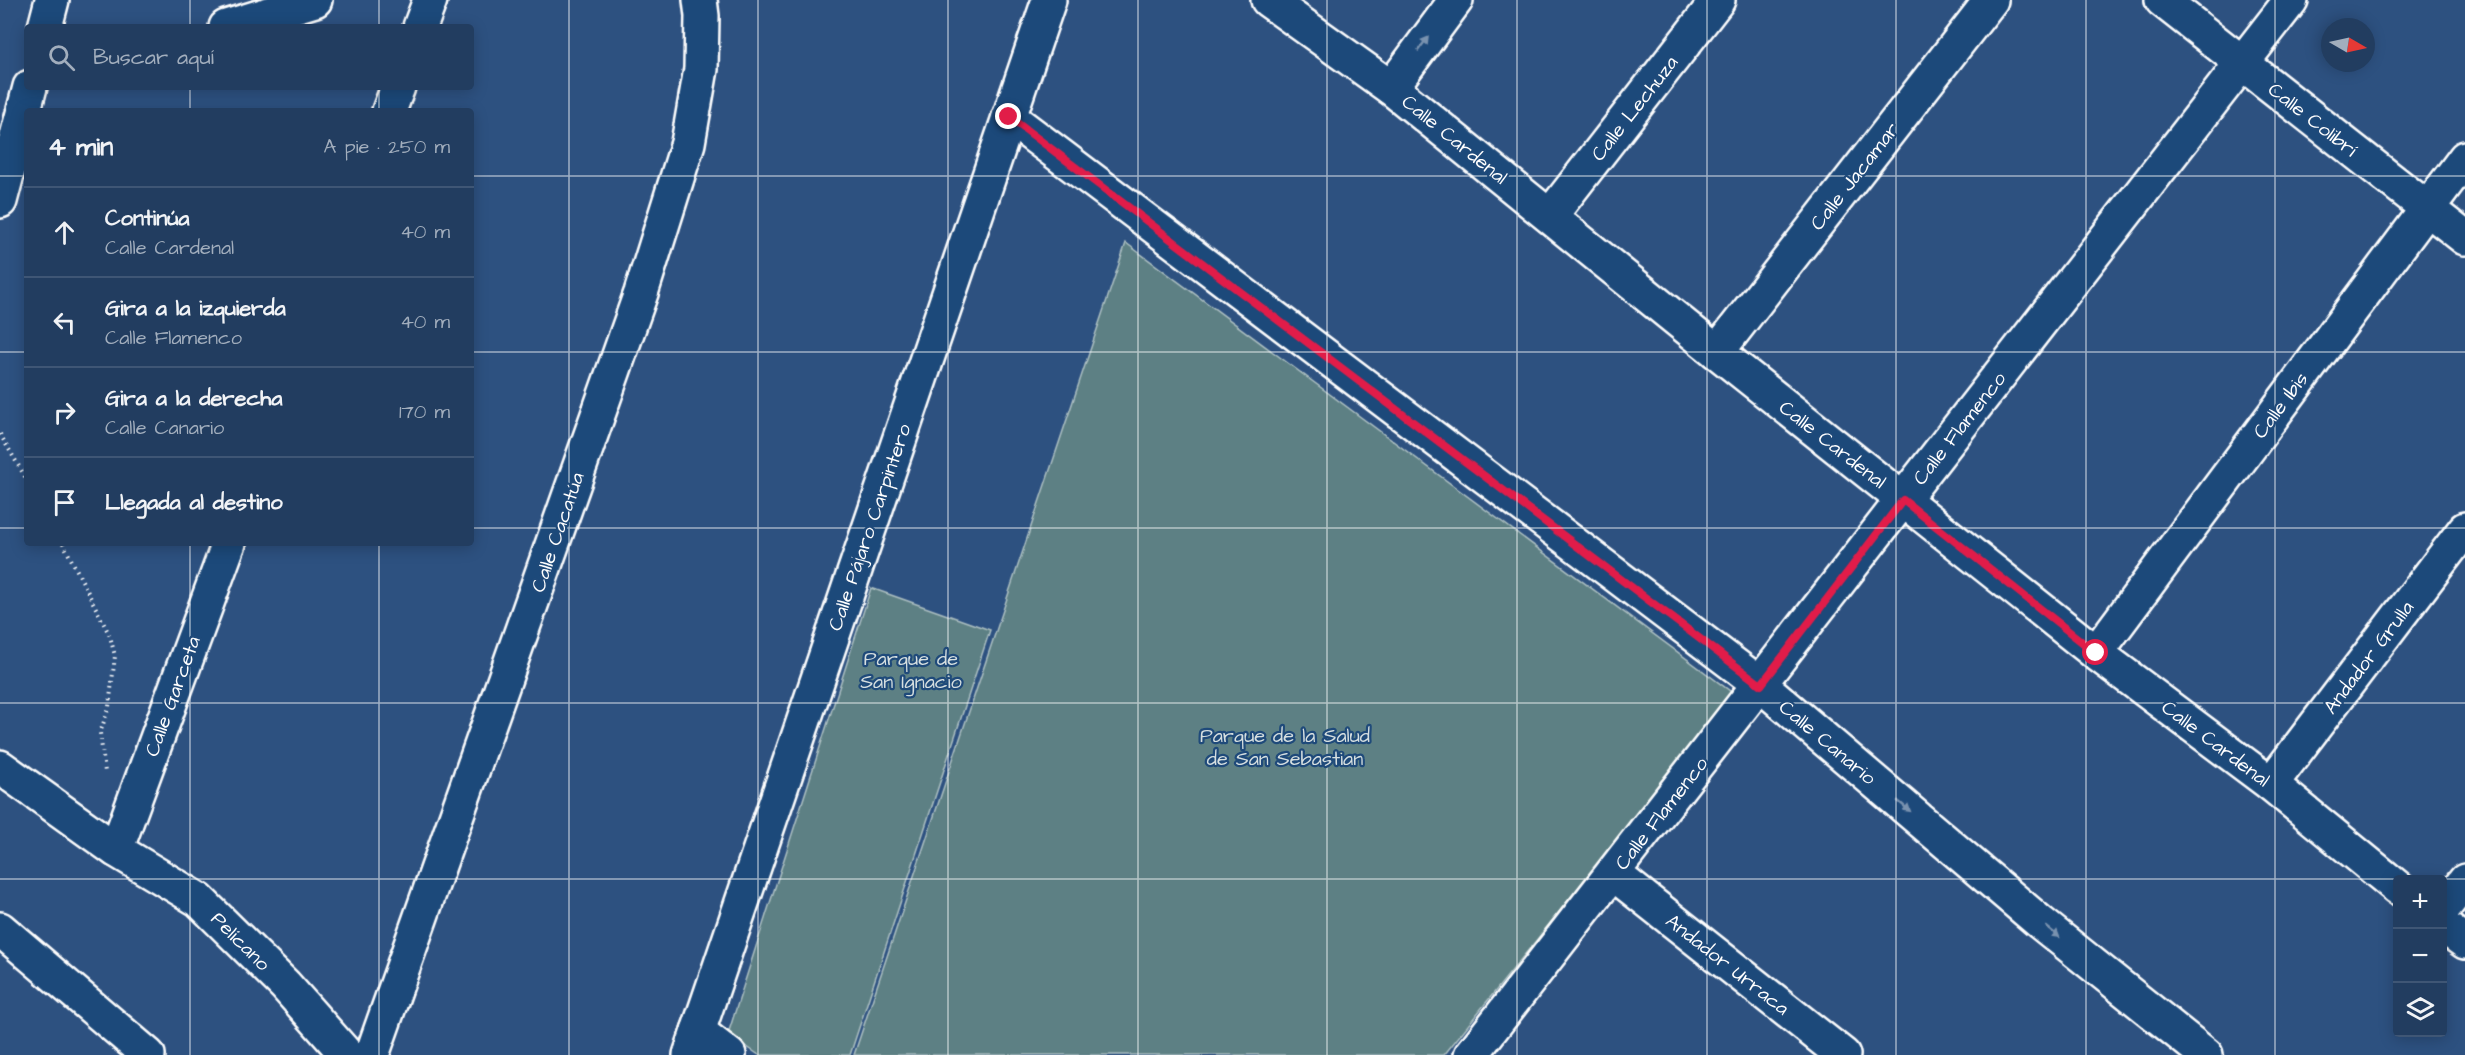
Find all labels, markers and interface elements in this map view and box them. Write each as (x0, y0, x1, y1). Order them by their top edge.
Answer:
north arrow (2321, 18, 2375, 72)
search box (24, 24, 474, 90)
one-way arrow (1417, 36, 1429, 52)
icon: search (45, 41, 78, 74)
text: Buscar aquí (93, 42, 214, 73)
street label: Calle Lechuza (1585, 50, 1685, 167)
street label: Calle Colibrí (2262, 76, 2363, 164)
street label: Calle Cardenal (1395, 88, 1513, 191)
route end (995, 103, 1021, 129)
street label: Calle Jacamar (1804, 117, 1906, 236)
text: 4 min (48, 129, 113, 165)
text: A pie · 250 m (324, 133, 450, 161)
text: Continúa (105, 203, 190, 234)
icon: ahead (48, 216, 81, 249)
text: 40 m (400, 218, 450, 246)
text: Calle Cardenal (105, 234, 234, 262)
text: Gira a la izquierda (105, 293, 286, 324)
icon: left (48, 306, 81, 339)
text: 40 m (400, 308, 450, 336)
text: Calle Flamenco (105, 324, 242, 352)
street label: Calle Flamenco (1907, 366, 2013, 491)
street label: Calle Ibis (2247, 367, 2315, 445)
text: Gira a la derecha (105, 383, 282, 414)
street label: Calle Cardenal (1773, 394, 1892, 496)
icon: right (48, 396, 81, 429)
text: 170 m (399, 398, 450, 426)
text: Calle Canario (105, 414, 224, 442)
street label: Calle Pájaro Carpintero (821, 420, 919, 635)
street label: Calle Cacatúa (524, 469, 592, 596)
icon: arrive (48, 486, 81, 519)
text: Llegada al destino (105, 487, 283, 518)
street label: Andador Grulla (2317, 595, 2421, 720)
street label: Calle Garceta (138, 632, 208, 760)
route start (2082, 639, 2108, 665)
park label: Parque de San Ignacio (860, 645, 962, 697)
street label: Calle Canario (1773, 694, 1882, 792)
street label: Calle Cardenal (2155, 694, 2275, 794)
park label: Parque de la Salud de San Sebastian (1200, 722, 1370, 773)
street label: Calle Flamenco (1609, 751, 1715, 876)
one-way arrow (1896, 799, 1911, 812)
map controls (2393, 875, 2447, 1037)
button: + (2393, 875, 2447, 929)
street label: Pelícano (204, 906, 276, 978)
street label: Andador Urraca (1660, 908, 1795, 1022)
one-way arrow (2045, 926, 2060, 938)
button: − (2393, 929, 2447, 983)
button: layers (2393, 983, 2447, 1037)

